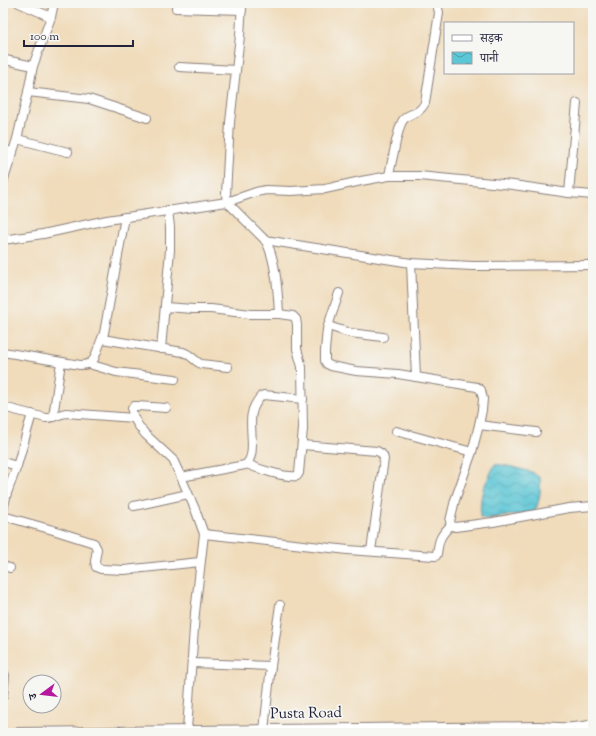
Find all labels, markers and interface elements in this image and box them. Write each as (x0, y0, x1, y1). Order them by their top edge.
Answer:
scale bar (24, 22, 133, 48)
legend (444, 22, 574, 74)
text: 100 m (30, 28, 59, 46)
text: सड़क (479, 30, 504, 48)
text: पानी (479, 50, 499, 68)
north arrow (22, 674, 62, 714)
text: उ (24, 690, 42, 702)
street label: Pusta Road (270, 703, 343, 725)

